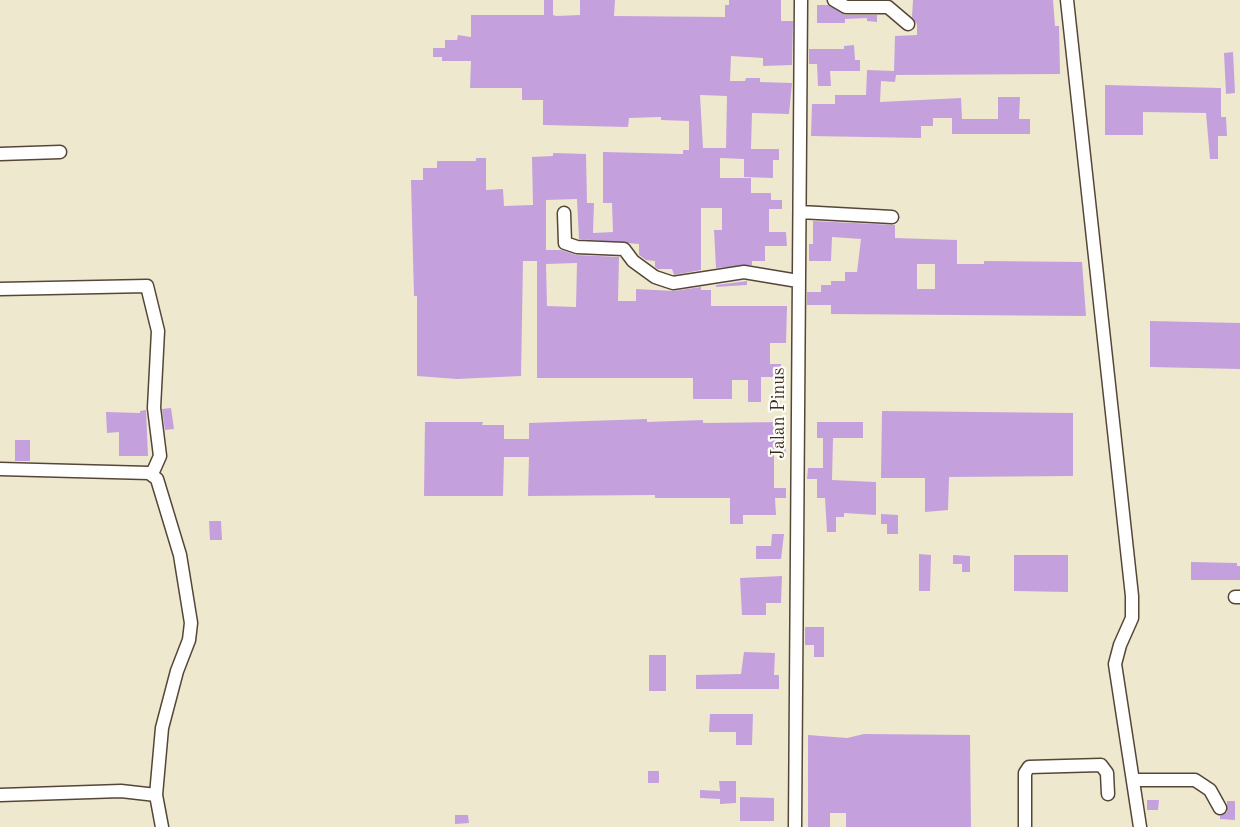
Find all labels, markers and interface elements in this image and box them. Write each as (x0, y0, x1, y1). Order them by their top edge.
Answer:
street label: Jalan Pinus (768, 367, 790, 459)

